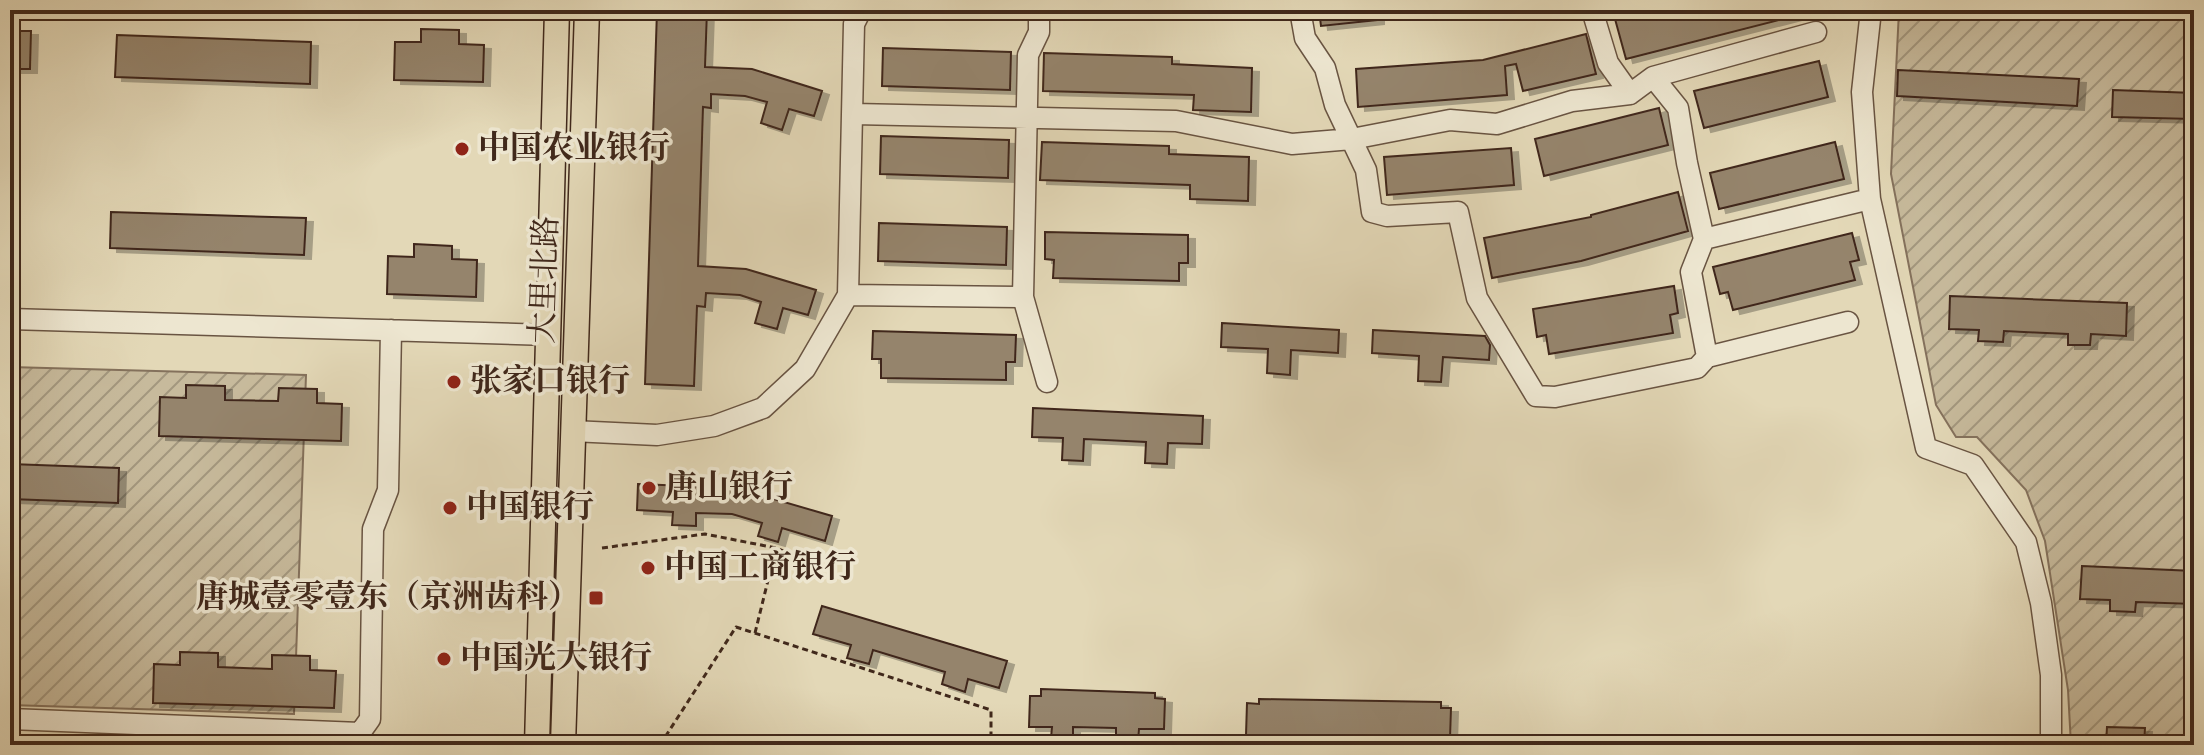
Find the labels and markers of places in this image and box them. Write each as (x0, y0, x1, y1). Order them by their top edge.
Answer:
place label: 中国农业银行 (478, 129, 670, 170)
marker: 中国农业银行 (453, 140, 471, 158)
place label: 张家口银行 (470, 362, 630, 403)
marker: 张家口银行 (445, 373, 463, 391)
place label: 唐山银行 (665, 468, 793, 509)
marker: 唐山银行 (640, 479, 658, 497)
place label: 中国银行 (466, 488, 594, 529)
marker: 中国银行 (441, 499, 459, 517)
place label: 中国工商银行 (664, 548, 856, 589)
marker: 中国工商银行 (639, 559, 657, 577)
place label: 唐城壹零壹东（京洲齿科） (196, 578, 580, 619)
marker: 唐城壹零壹东（京洲齿科） (587, 589, 605, 607)
place label: 中国光大银行 (460, 639, 652, 680)
marker: 中国光大银行 (435, 650, 453, 668)

